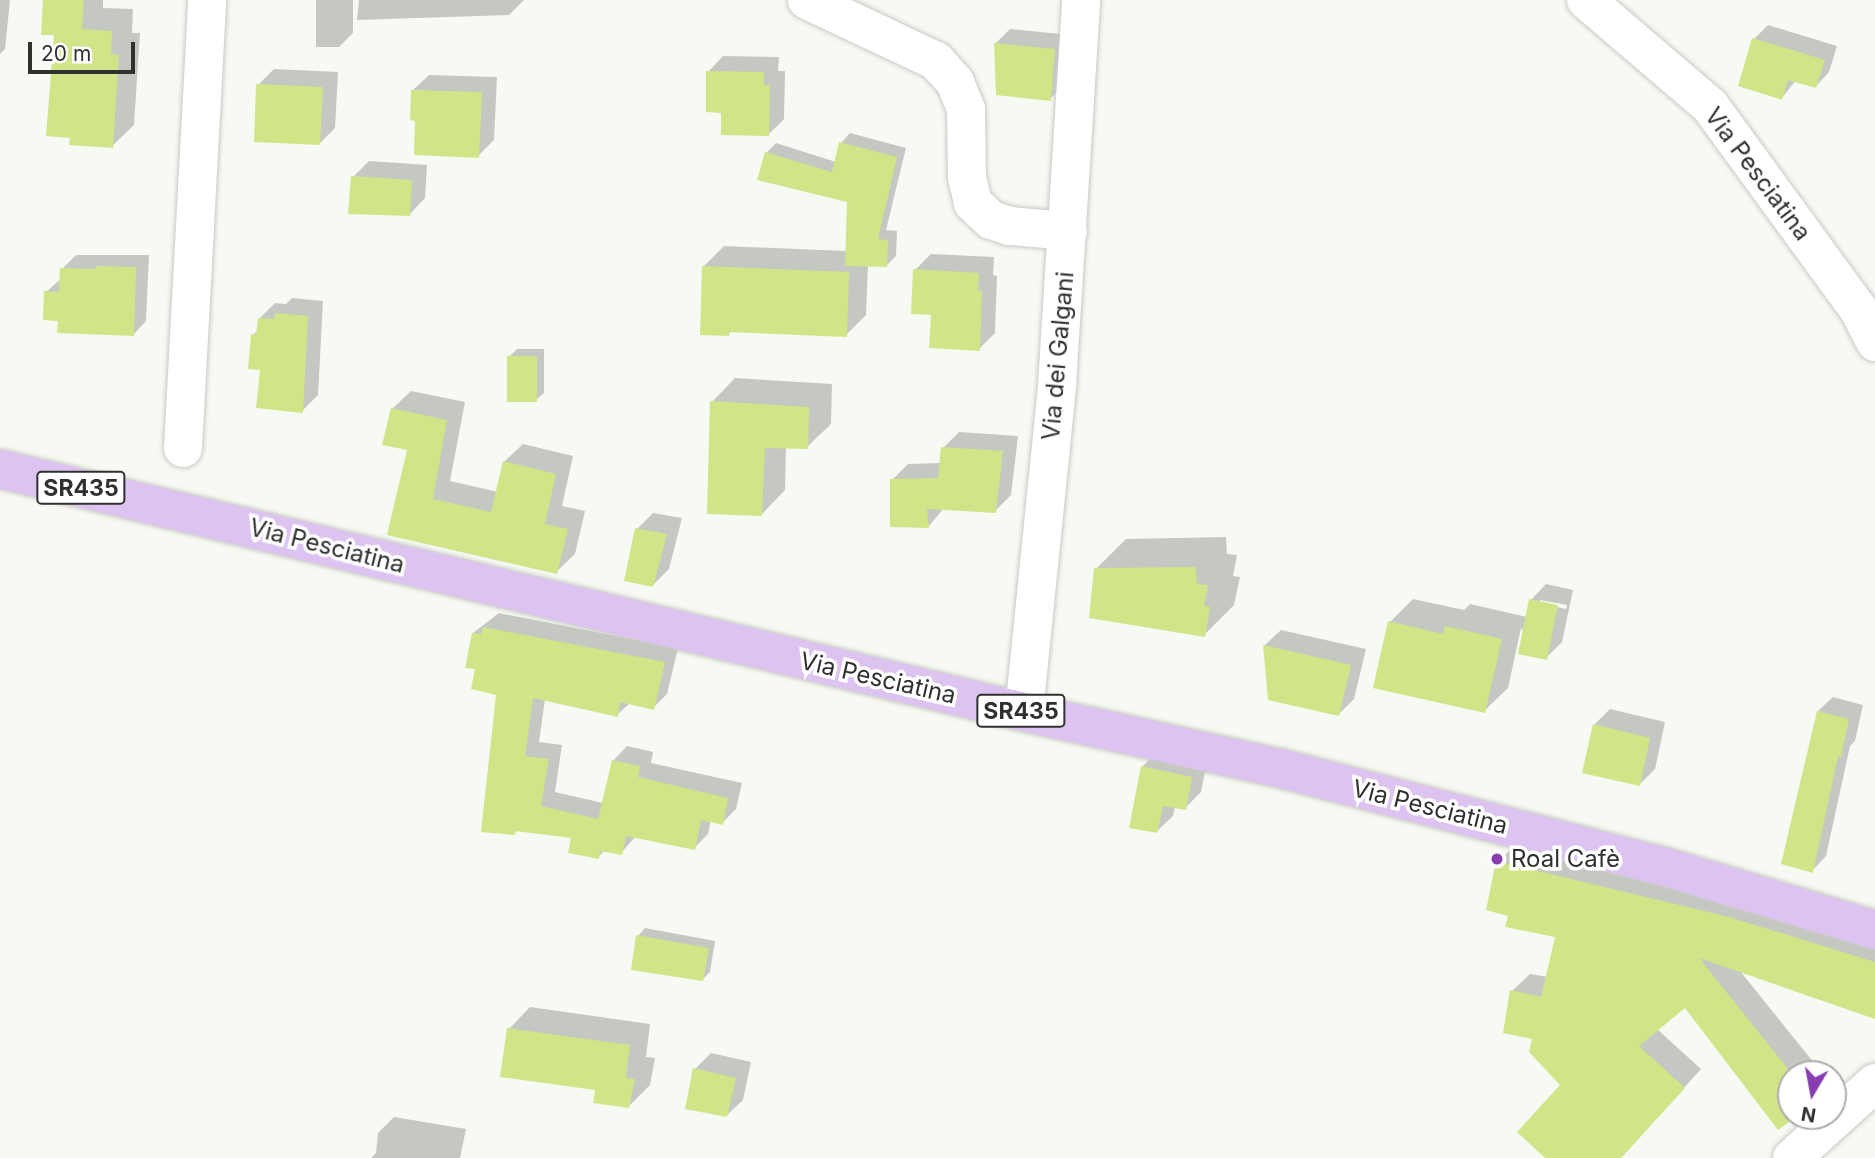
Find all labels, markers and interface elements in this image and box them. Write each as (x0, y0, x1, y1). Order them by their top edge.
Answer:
scale bar (32, 28, 138, 72)
text: 20 m (41, 41, 91, 66)
street label: Via Pesciatina (1699, 102, 1817, 246)
street label: Via dei Galgani (1036, 270, 1080, 442)
road number: SR435 (36, 468, 126, 508)
street label: Via Pesciatina (246, 513, 408, 579)
street label: Via Pesciatina (797, 646, 959, 710)
road number: SR435 (976, 692, 1066, 730)
street label: Via Pesciatina (1349, 774, 1511, 840)
place label: Roal Cafè (1511, 845, 1620, 873)
marker: Roal Cafè (1489, 851, 1505, 867)
north arrow (1777, 1060, 1847, 1130)
text: N (1799, 1102, 1818, 1127)

